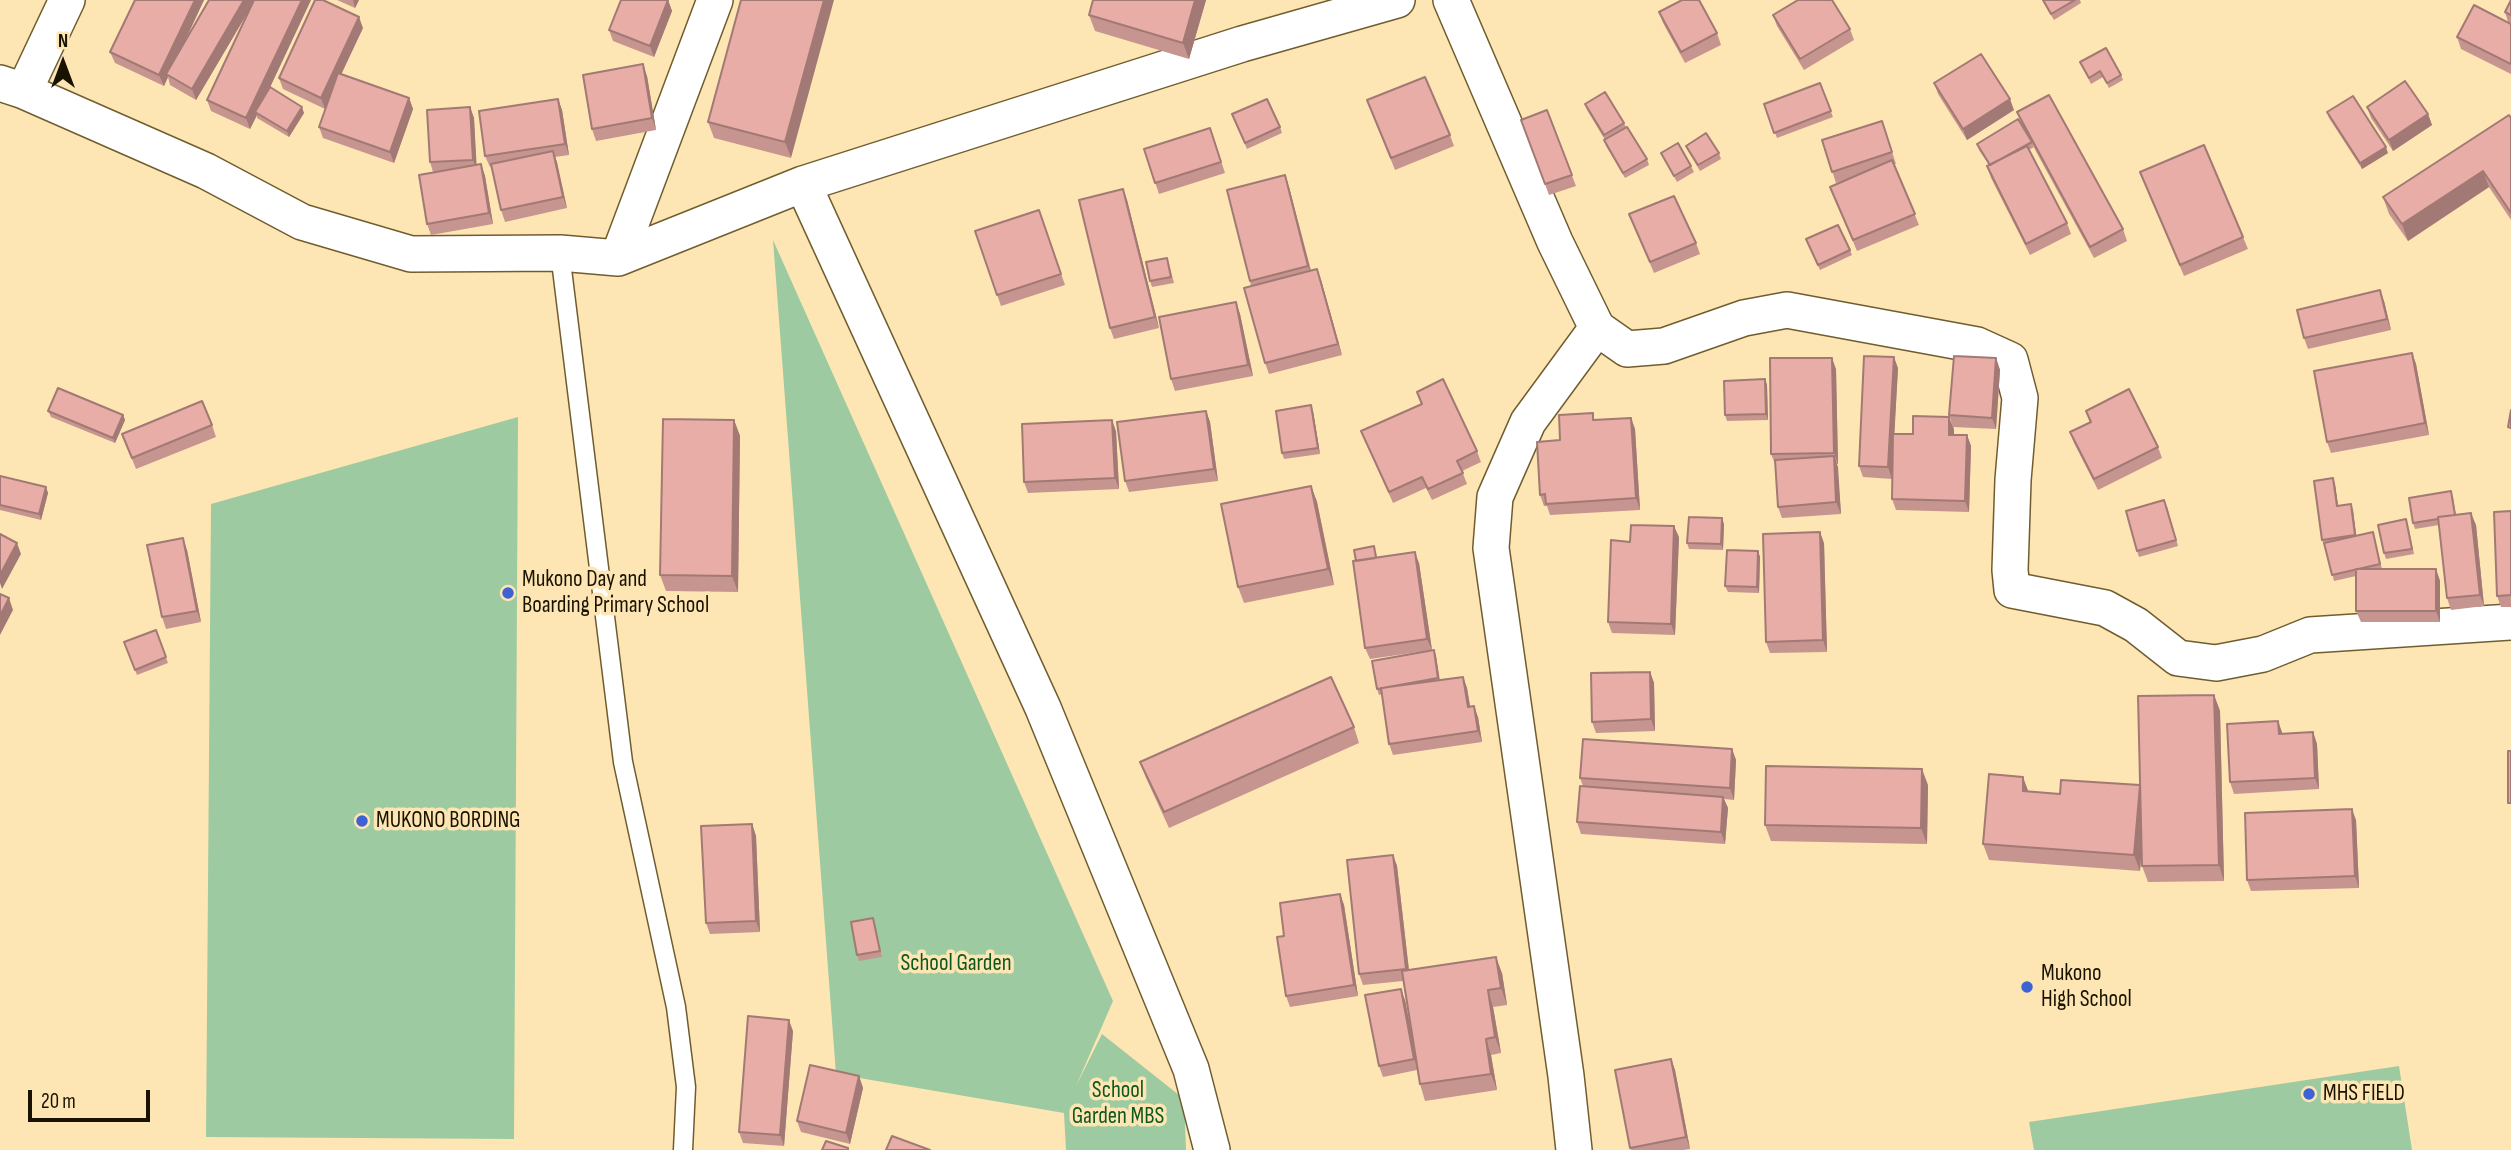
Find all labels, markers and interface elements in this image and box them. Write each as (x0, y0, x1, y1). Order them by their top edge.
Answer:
north arrow (28, 28, 98, 98)
text: N (58, 30, 68, 53)
place label: Mukono Day and Boarding Primary School (522, 566, 709, 620)
marker: Mukono Day and Boarding Primary School (500, 585, 516, 601)
place label: MUKONO BORDING (376, 807, 521, 835)
marker: MUKONO BORDING (354, 813, 370, 829)
park label: School Garden (900, 950, 1012, 978)
place label: Mukono High School (2041, 960, 2132, 1014)
marker: Mukono High School (2019, 979, 2035, 995)
scale bar (32, 1076, 154, 1120)
park label: School Garden MBS (1072, 1077, 1164, 1131)
place label: MHS FIELD (2323, 1080, 2405, 1108)
marker: MHS FIELD (2301, 1086, 2317, 1102)
text: 20 m (41, 1089, 76, 1114)

